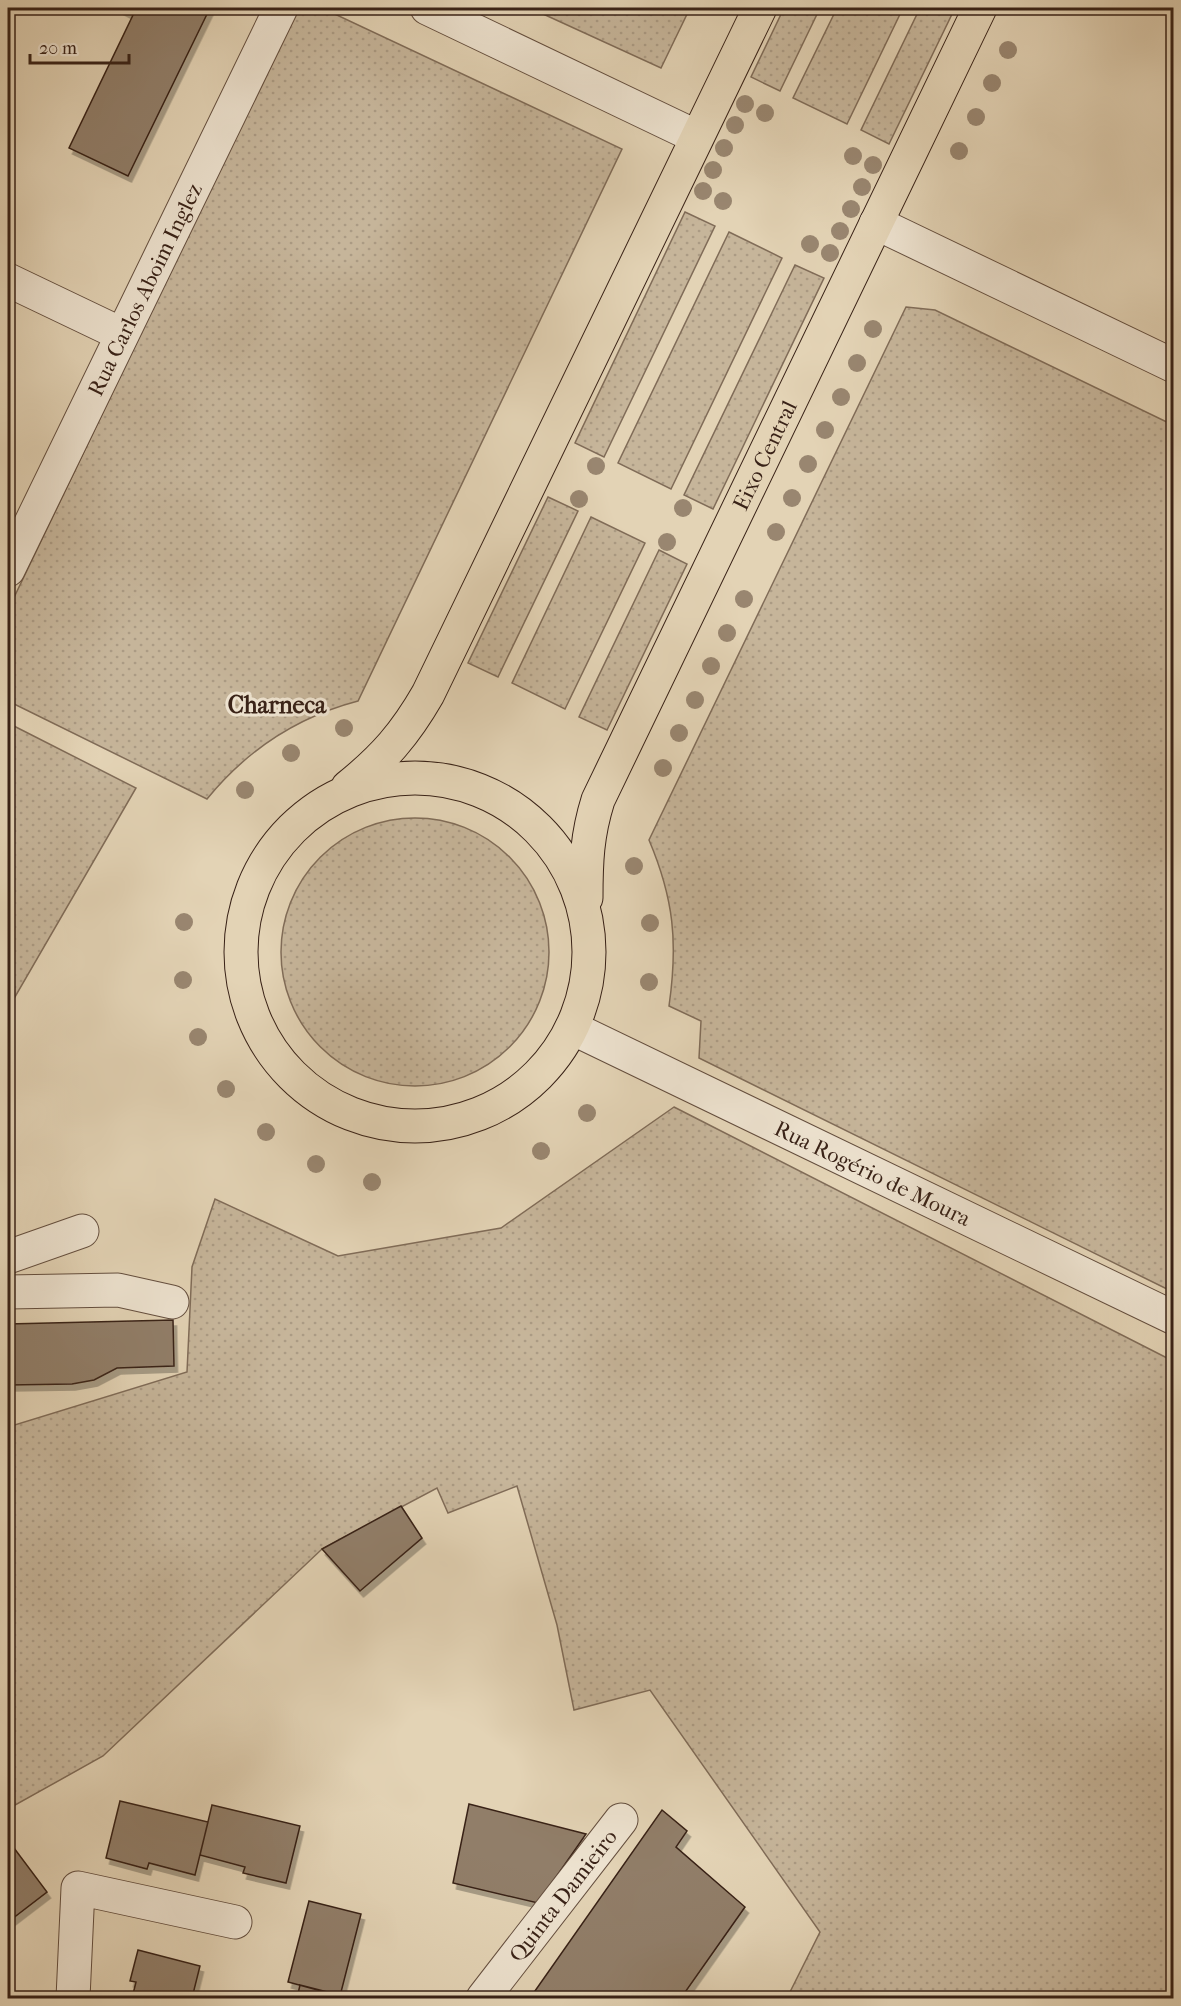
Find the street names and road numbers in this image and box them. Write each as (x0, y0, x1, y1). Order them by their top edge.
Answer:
street label: Rua Carlos Aboim Inglez (83, 179, 208, 400)
street label: Eixo Central (728, 397, 803, 515)
street label: Rua Rogério de Moura (770, 1116, 975, 1232)
street label: Quinta Damieiro (504, 1824, 623, 1967)

